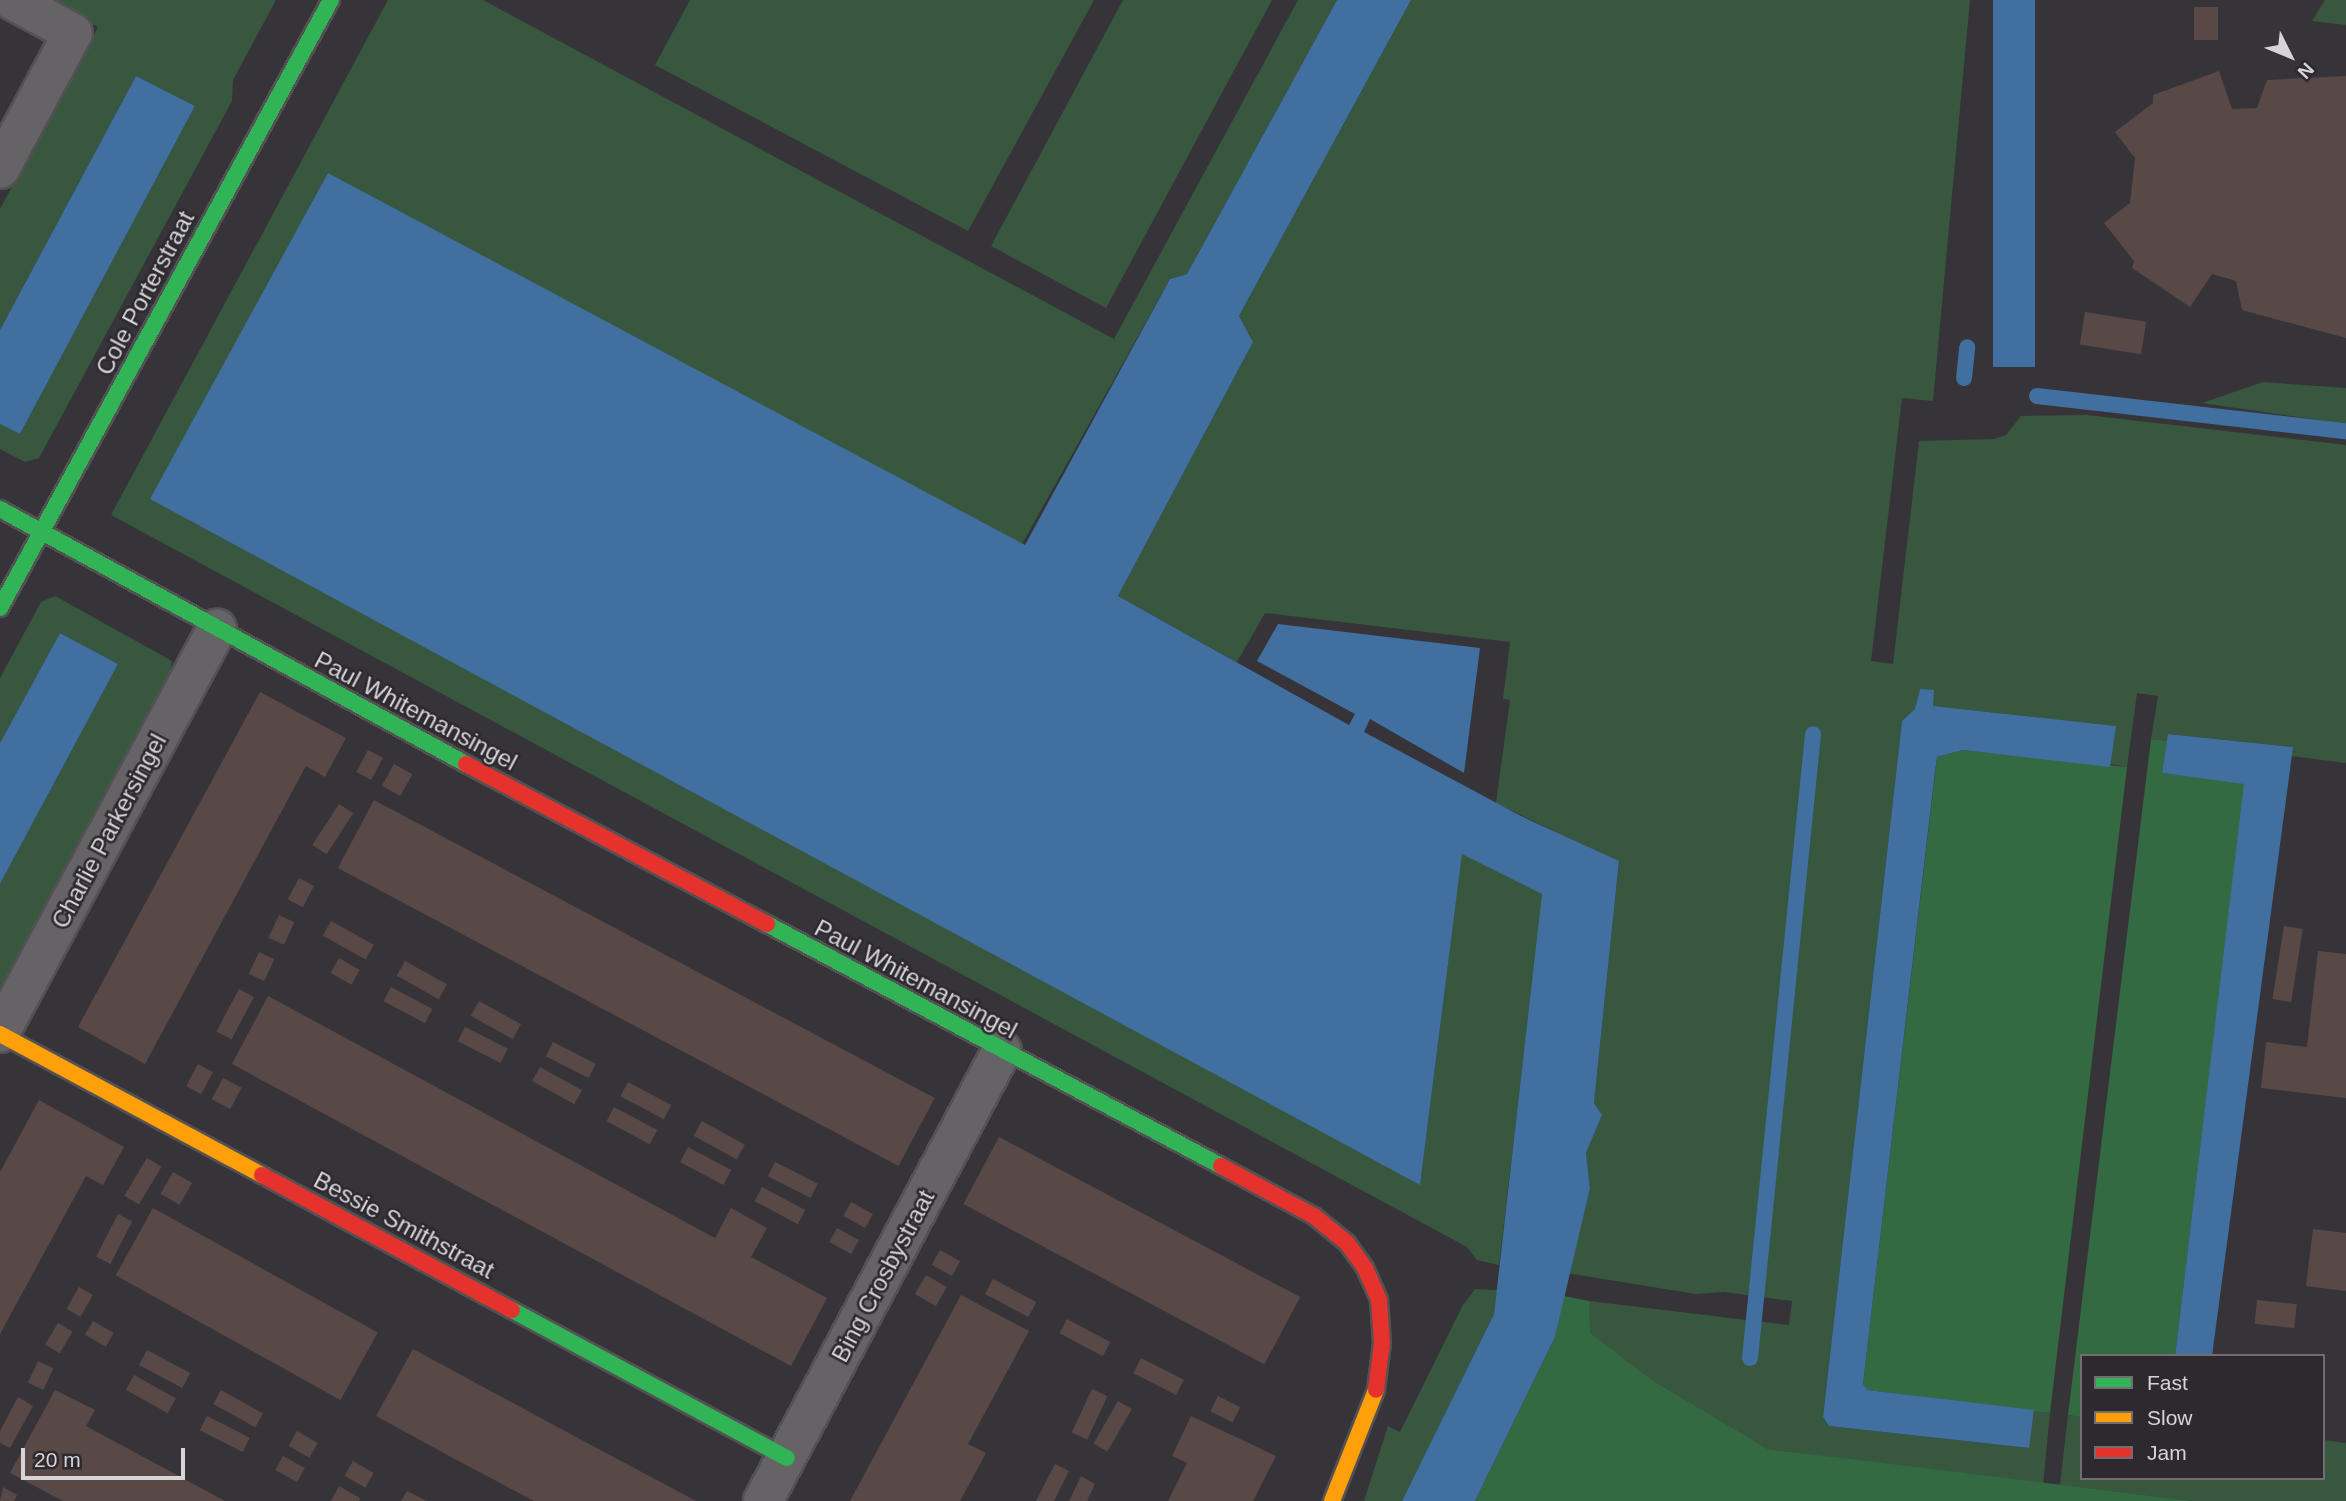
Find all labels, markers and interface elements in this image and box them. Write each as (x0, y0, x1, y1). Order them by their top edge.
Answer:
north arrow (2255, 21, 2325, 91)
text: N (2293, 58, 2318, 83)
street label: Cole Porterstraat (90, 206, 200, 380)
street label: Paul Whitemansingel (310, 645, 522, 777)
street label: Charlie Parkersingel (46, 729, 172, 933)
street label: Paul Whitemansingel (810, 913, 1022, 1045)
street label: Bessie Smithstraat (309, 1165, 499, 1285)
street label: Bing Crosbystraat (826, 1185, 940, 1367)
legend (2080, 1354, 2325, 1480)
text: Fast (2147, 1371, 2188, 1394)
text: Slow (2147, 1406, 2193, 1429)
scale bar (24, 1434, 189, 1478)
text: Jam (2147, 1441, 2187, 1464)
text: 20 m (34, 1448, 81, 1471)

